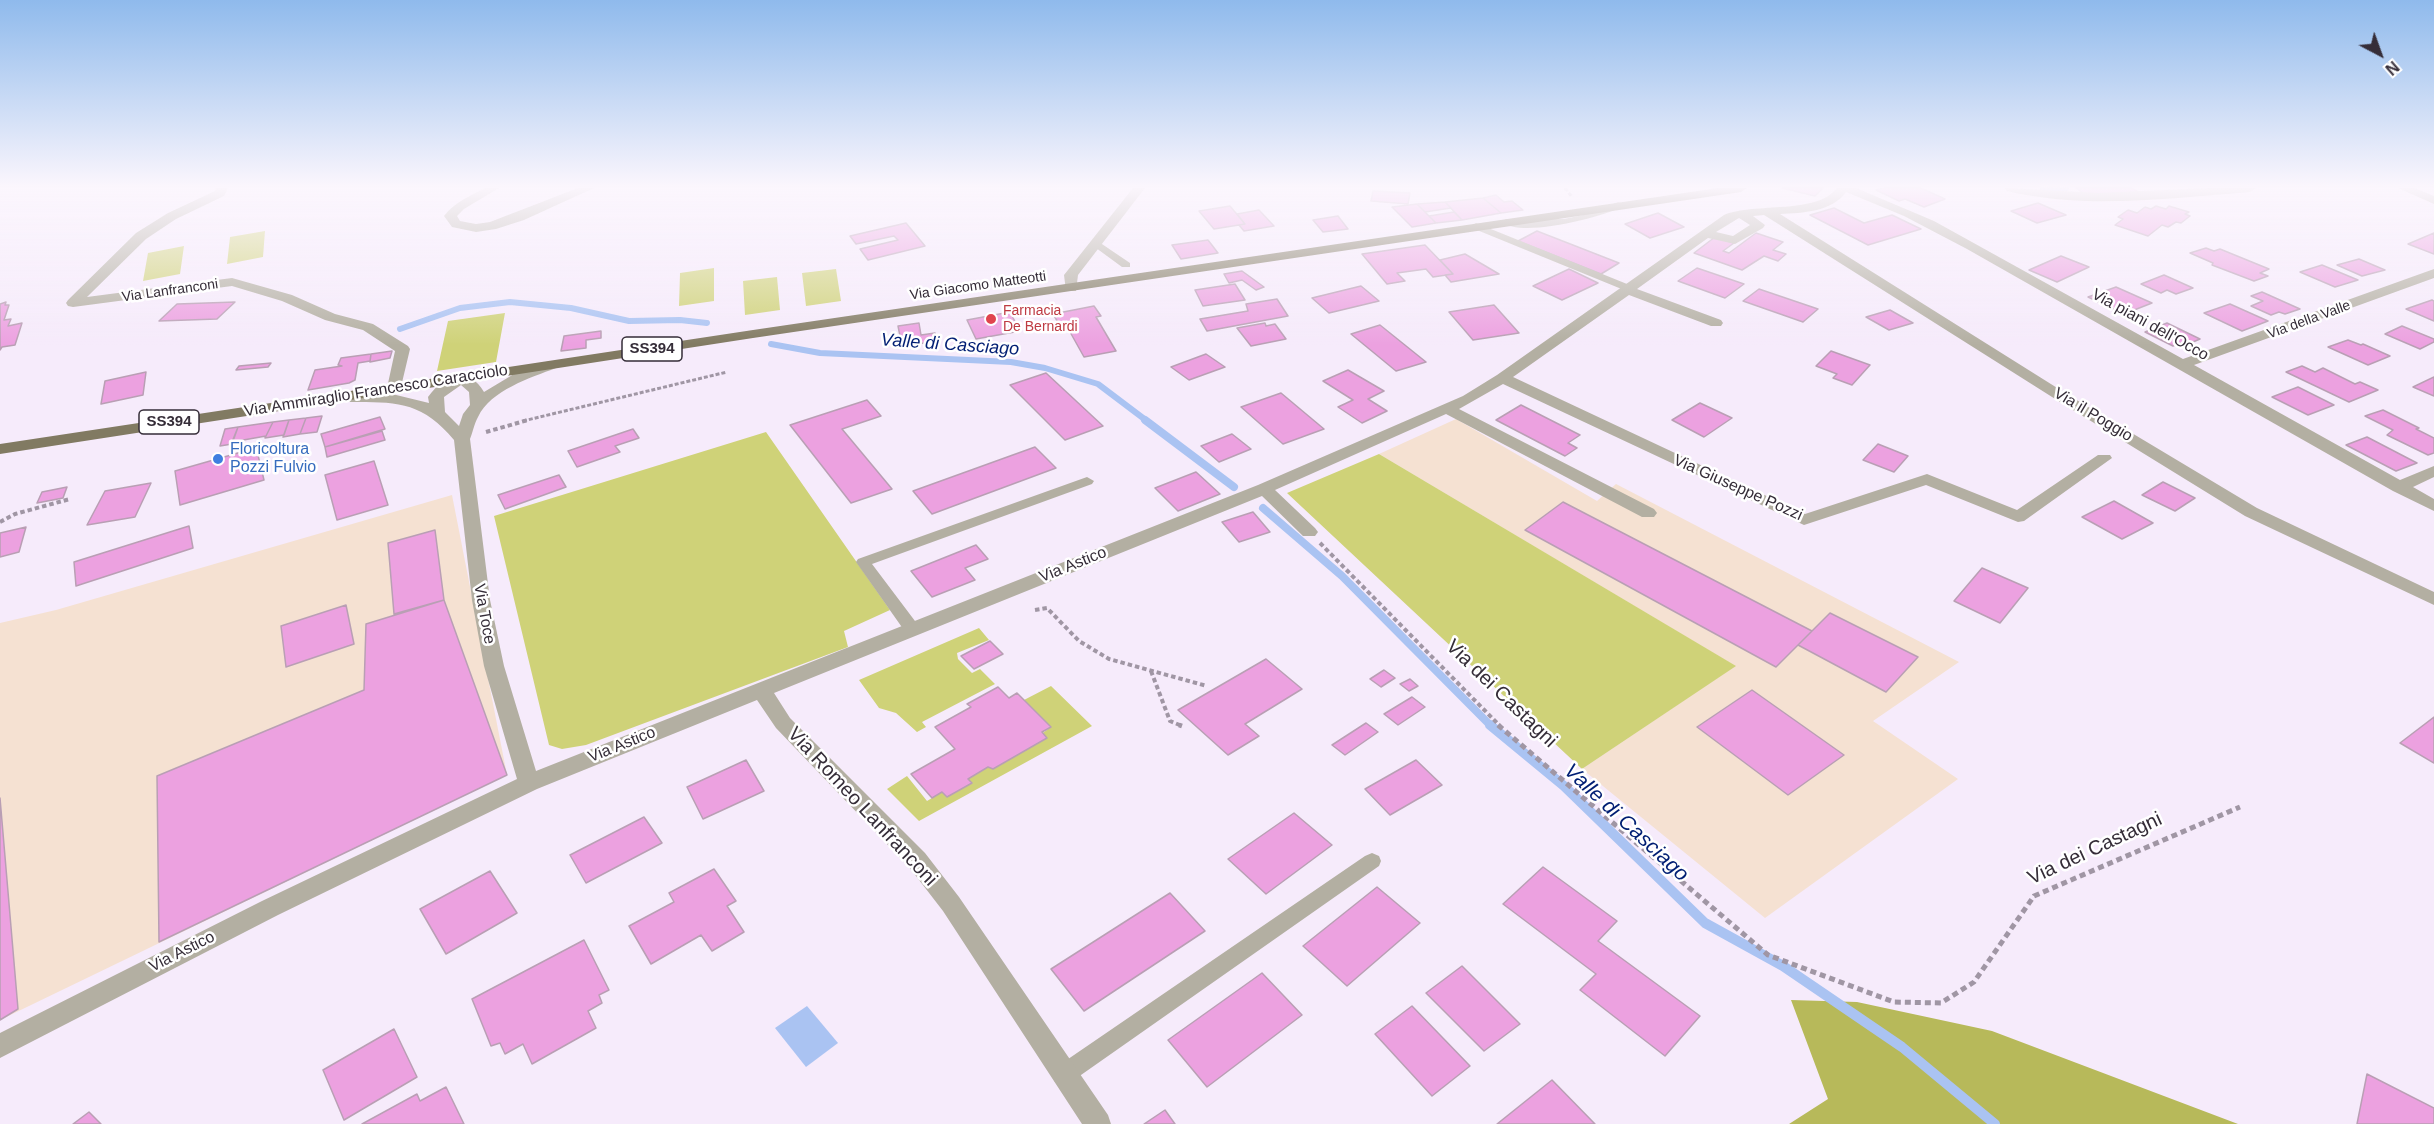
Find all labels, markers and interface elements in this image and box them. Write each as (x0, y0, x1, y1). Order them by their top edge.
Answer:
north arrow (2350, 24, 2410, 84)
text: N (2382, 58, 2402, 78)
street label: Via Giacomo Matteotti (909, 268, 1047, 304)
street label: Via Lanfranconi (121, 276, 219, 306)
street label: Via piani dell'Occo (2088, 285, 2212, 365)
street label: Via della Valle (2265, 297, 2353, 343)
place label: Farmacia De Bernardi (1003, 303, 1078, 336)
marker: Farmacia De Bernardi (984, 312, 998, 326)
water label: Valle di Casciago (880, 329, 1020, 361)
road number: SS394 (622, 337, 682, 361)
street label: Via Ammiraglio Francesco Caracciolo (243, 361, 509, 421)
street label: Via il Poggio (2050, 384, 2136, 446)
road number: SS394 (139, 410, 199, 434)
place label: Floricoltura Pozzi Fulvio (230, 440, 316, 478)
street label: Via Giuseppe Pozzi (1670, 451, 1806, 525)
marker: Floricoltura Pozzi Fulvio (211, 452, 225, 466)
street label: Via Astico (1037, 543, 1109, 587)
street label: Via Toce (469, 582, 499, 646)
street label: Via dei Castagni (1440, 635, 1562, 753)
street label: Via Astico (586, 723, 658, 767)
street label: Via Romeo Lanfranconi (782, 723, 942, 891)
water label: Valle di Casciago (1558, 759, 1694, 887)
street label: Via dei Castagni (2024, 807, 2166, 891)
street label: Via Astico (146, 927, 218, 977)

